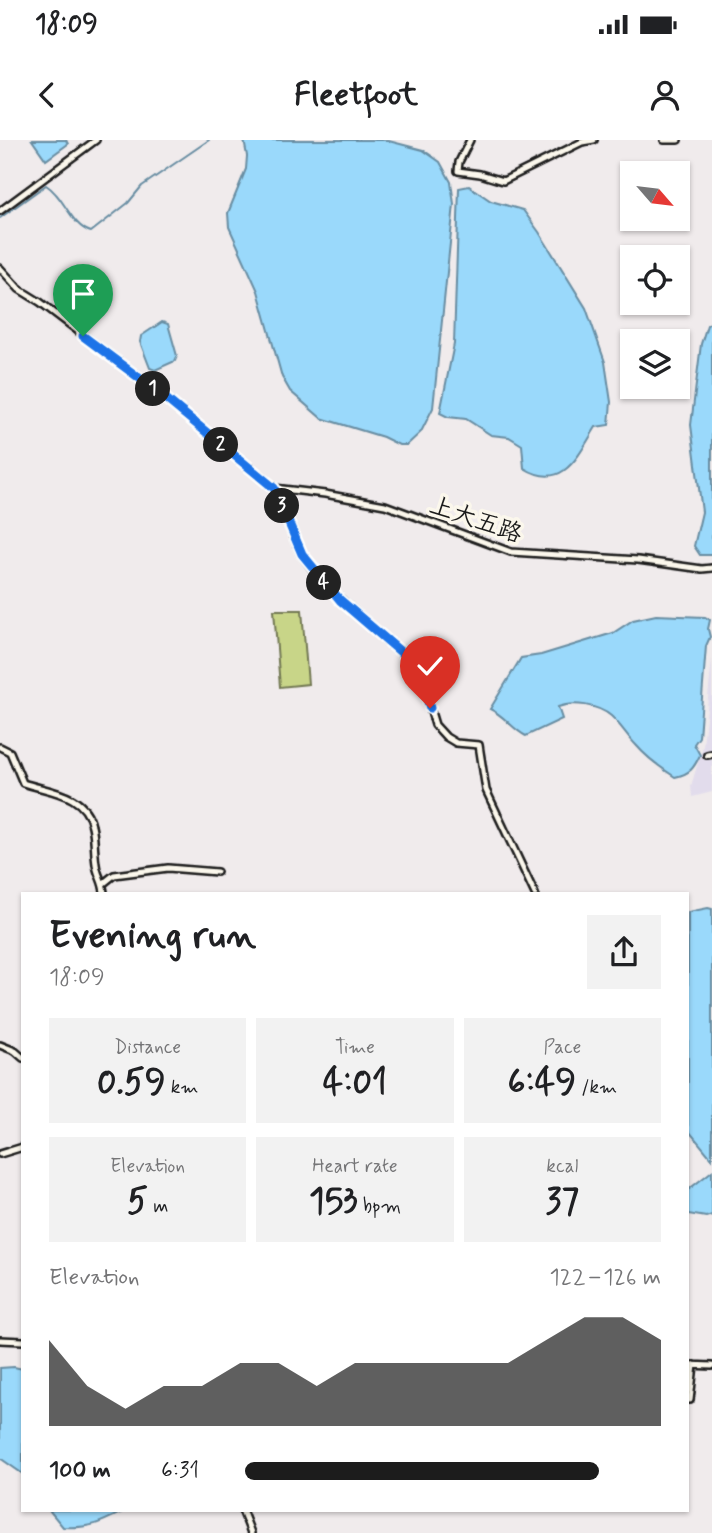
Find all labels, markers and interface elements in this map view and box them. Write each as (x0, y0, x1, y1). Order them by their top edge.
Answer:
text: 18:09 (35, 8, 98, 42)
text: Fleetfoot (294, 74, 418, 116)
icon: back (28, 76, 66, 114)
icon: person (646, 76, 684, 114)
north arrow (620, 161, 690, 231)
map controls (620, 161, 690, 399)
button: locate (620, 245, 690, 315)
pin (53, 264, 113, 336)
icon: arrive (64, 275, 102, 313)
button: layers (620, 329, 690, 399)
pin: 1 (136, 372, 170, 406)
text: 1 (148, 376, 157, 401)
pin: 2 (204, 428, 238, 462)
text: 2 (216, 432, 225, 457)
pin: 3 (264, 488, 300, 524)
street label: 上大五路 (425, 490, 526, 551)
text: 3 (277, 493, 286, 518)
pin: 4 (306, 566, 342, 600)
text: 4 (318, 570, 329, 595)
pin (400, 636, 460, 708)
icon: check (411, 647, 449, 685)
text: Evening run (49, 912, 256, 961)
button: share (587, 915, 661, 989)
text: 18:09 (49, 963, 105, 993)
text: Distance (114, 1035, 181, 1060)
text: Time (335, 1035, 375, 1060)
text: Pace (543, 1035, 581, 1060)
text: 0.59 (97, 1060, 166, 1106)
text: 4:01 (323, 1060, 387, 1106)
text: 6:49 (508, 1060, 576, 1106)
text: km (166, 1075, 198, 1100)
text: /km (576, 1075, 617, 1100)
text: Elevation (110, 1154, 185, 1179)
text: Heart rate (312, 1154, 398, 1179)
text: kcal (546, 1154, 578, 1179)
text: 5 (127, 1179, 148, 1225)
text: 153 (309, 1179, 358, 1225)
text: 37 (546, 1179, 579, 1225)
text: m (148, 1194, 168, 1219)
text: bpm (358, 1194, 401, 1219)
text: Elevation (49, 1263, 140, 1293)
text: 122–126 m (549, 1263, 661, 1293)
text: 100 m (49, 1456, 111, 1486)
text: 6:31 (161, 1456, 199, 1486)

